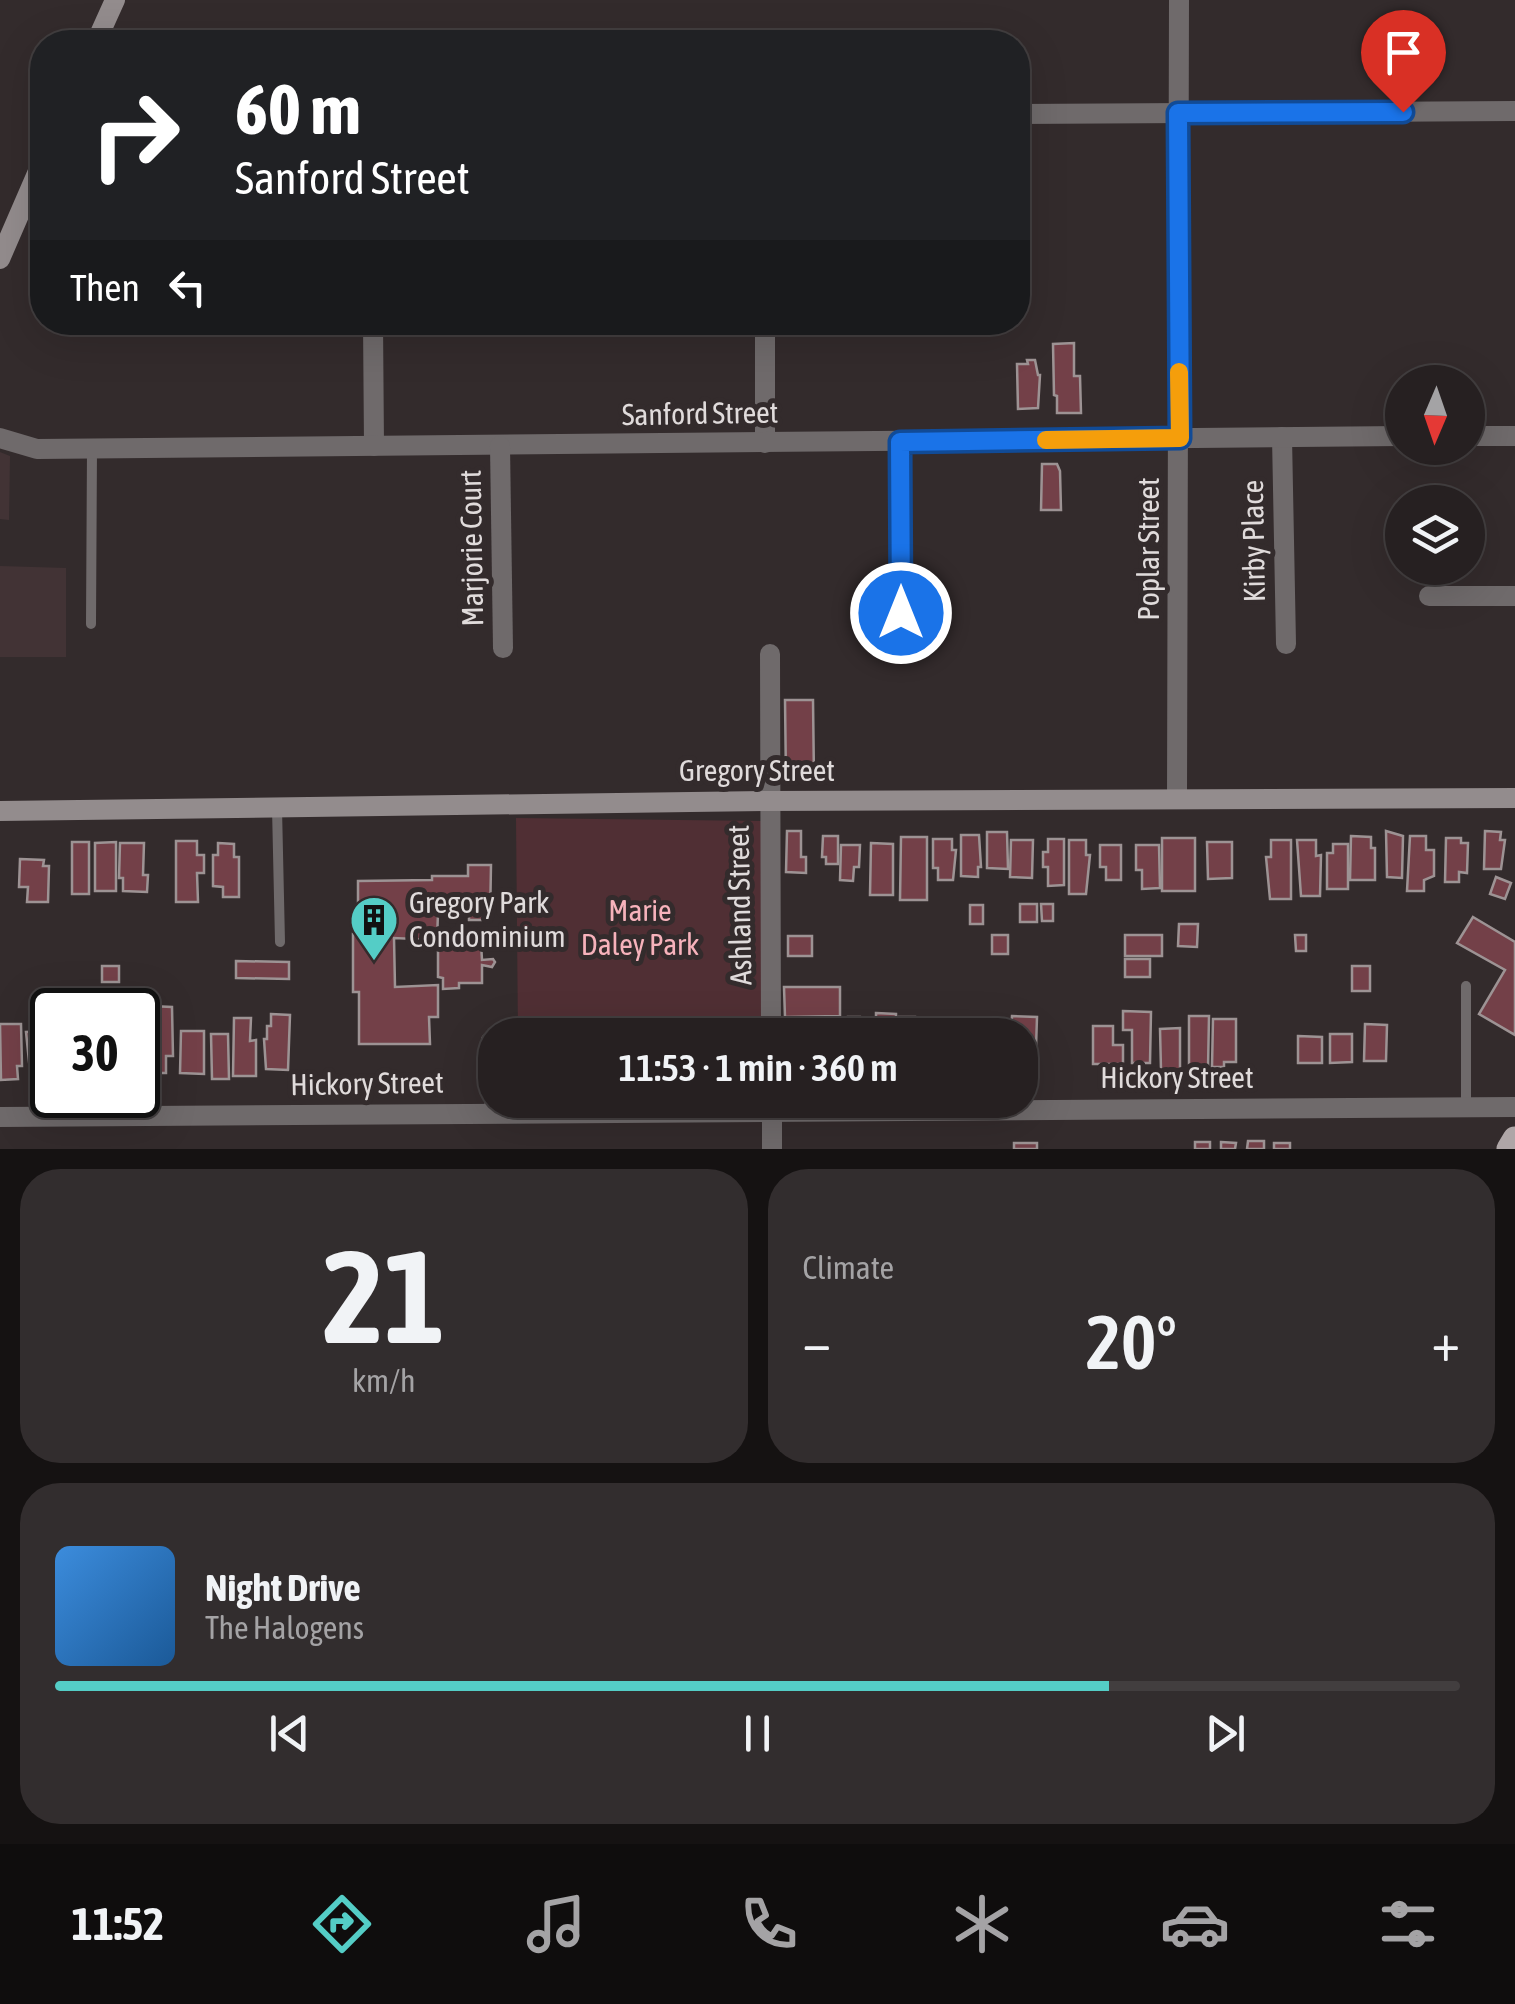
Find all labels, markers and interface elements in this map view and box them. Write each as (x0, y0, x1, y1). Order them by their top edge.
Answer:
pin (1361, 10, 1446, 113)
icon: arrive (1376, 25, 1431, 80)
text: 60 m (235, 69, 361, 149)
icon: right (70, 70, 200, 200)
text: Sanford Street (235, 152, 470, 204)
icon: left (160, 260, 215, 315)
text: Then (70, 266, 140, 309)
north arrow (1385, 365, 1485, 465)
map controls (1385, 365, 1485, 585)
street label: Sanford Street (621, 395, 779, 431)
street label: Marjorie Court (453, 469, 489, 627)
street label: Poplar Street (1131, 477, 1165, 621)
street label: Kirby Place (1235, 480, 1271, 602)
button: layers (1385, 485, 1485, 585)
position arrow (849, 561, 953, 665)
street label: Gregory Street (679, 753, 835, 787)
street label: Ashland Street (721, 825, 757, 986)
place label: Gregory Park Condominium (409, 885, 566, 953)
park label: Marie Daley Park (581, 893, 699, 961)
building icon: Gregory Park Condominium (348, 894, 400, 962)
speed limit sign: 30 (30, 988, 160, 1118)
text: 11:53 · 1 min · 360 m (618, 1046, 898, 1089)
street label: Hickory Street (1100, 1060, 1254, 1094)
street label: Hickory Street (290, 1065, 444, 1101)
text: 21 (323, 1222, 445, 1371)
text: Climate (803, 1249, 894, 1286)
text: 20° (1086, 1299, 1177, 1385)
text: − (803, 1310, 831, 1373)
text: + (1431, 1310, 1460, 1373)
text: km/h (352, 1362, 415, 1399)
text: Night Drive (205, 1566, 361, 1609)
text: The Halogens (205, 1609, 364, 1646)
icon: previous (262, 1706, 317, 1761)
icon: pause (730, 1706, 785, 1761)
icon: next (1198, 1706, 1253, 1761)
icon: directions (307, 1889, 377, 1959)
icon: music (521, 1889, 591, 1959)
icon: phone (734, 1889, 804, 1959)
icon: climate (947, 1889, 1017, 1959)
icon: car (1160, 1889, 1230, 1959)
icon: filters (1373, 1889, 1443, 1959)
text: 11:52 (72, 1898, 164, 1950)

